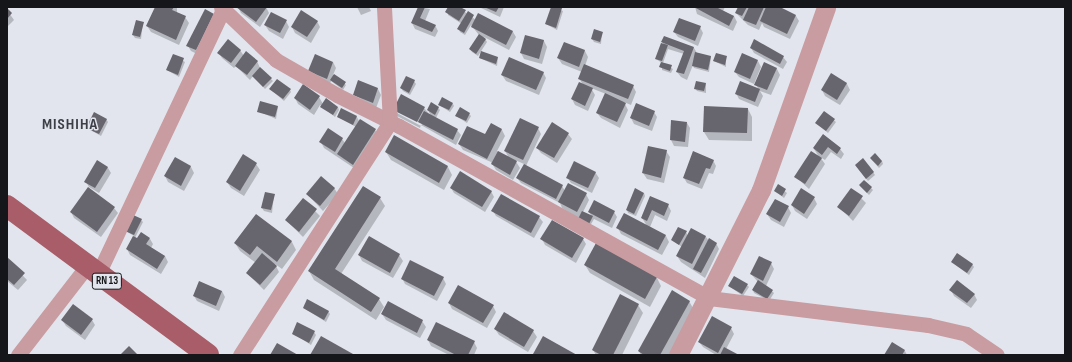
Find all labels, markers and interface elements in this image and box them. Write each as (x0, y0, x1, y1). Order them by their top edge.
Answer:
district label: MISHIHA (42, 115, 98, 135)
road number: RN 13 (91, 272, 123, 290)

